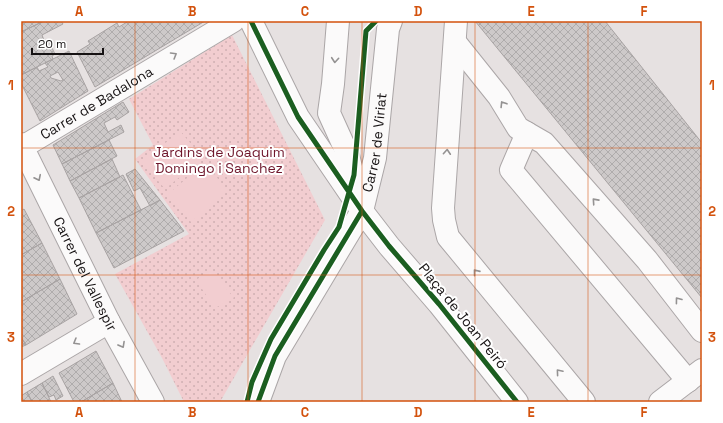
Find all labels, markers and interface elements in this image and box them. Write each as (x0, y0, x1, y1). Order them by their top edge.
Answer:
text: A (75, 3, 84, 20)
text: B (188, 3, 197, 20)
text: C (301, 3, 309, 20)
text: D (414, 3, 423, 20)
text: E (527, 3, 535, 20)
text: F (641, 3, 648, 20)
scale bar (32, 30, 103, 56)
text: 20 m (38, 36, 66, 52)
one-way arrow (170, 53, 177, 60)
one-way arrow (330, 57, 339, 63)
street label: Carrer de Badalona (37, 62, 156, 144)
text: 1 (8, 77, 14, 94)
text: 1 (709, 77, 715, 94)
street label: Carrer de Viriat (358, 92, 391, 194)
one-way arrow (500, 101, 508, 108)
park label: Jardins de Joaquim Domingo i Sanchez (153, 143, 285, 177)
one-way arrow (443, 149, 452, 155)
one-way arrow (33, 174, 41, 182)
one-way arrow (592, 198, 599, 206)
text: 2 (7, 203, 15, 220)
text: 2 (708, 203, 716, 220)
street label: Carrer del Vallespir (49, 214, 121, 334)
street label: Plaça de Joan Peiró (415, 259, 511, 373)
one-way arrow (474, 269, 481, 276)
one-way arrow (676, 298, 683, 305)
text: 3 (7, 329, 15, 346)
text: 3 (708, 329, 716, 346)
one-way arrow (73, 337, 80, 344)
one-way arrow (117, 341, 124, 348)
one-way arrow (556, 370, 563, 377)
text: A (75, 404, 84, 421)
text: B (188, 404, 197, 421)
text: C (301, 404, 309, 421)
text: D (414, 404, 423, 421)
text: E (527, 404, 535, 421)
text: F (641, 404, 648, 421)

